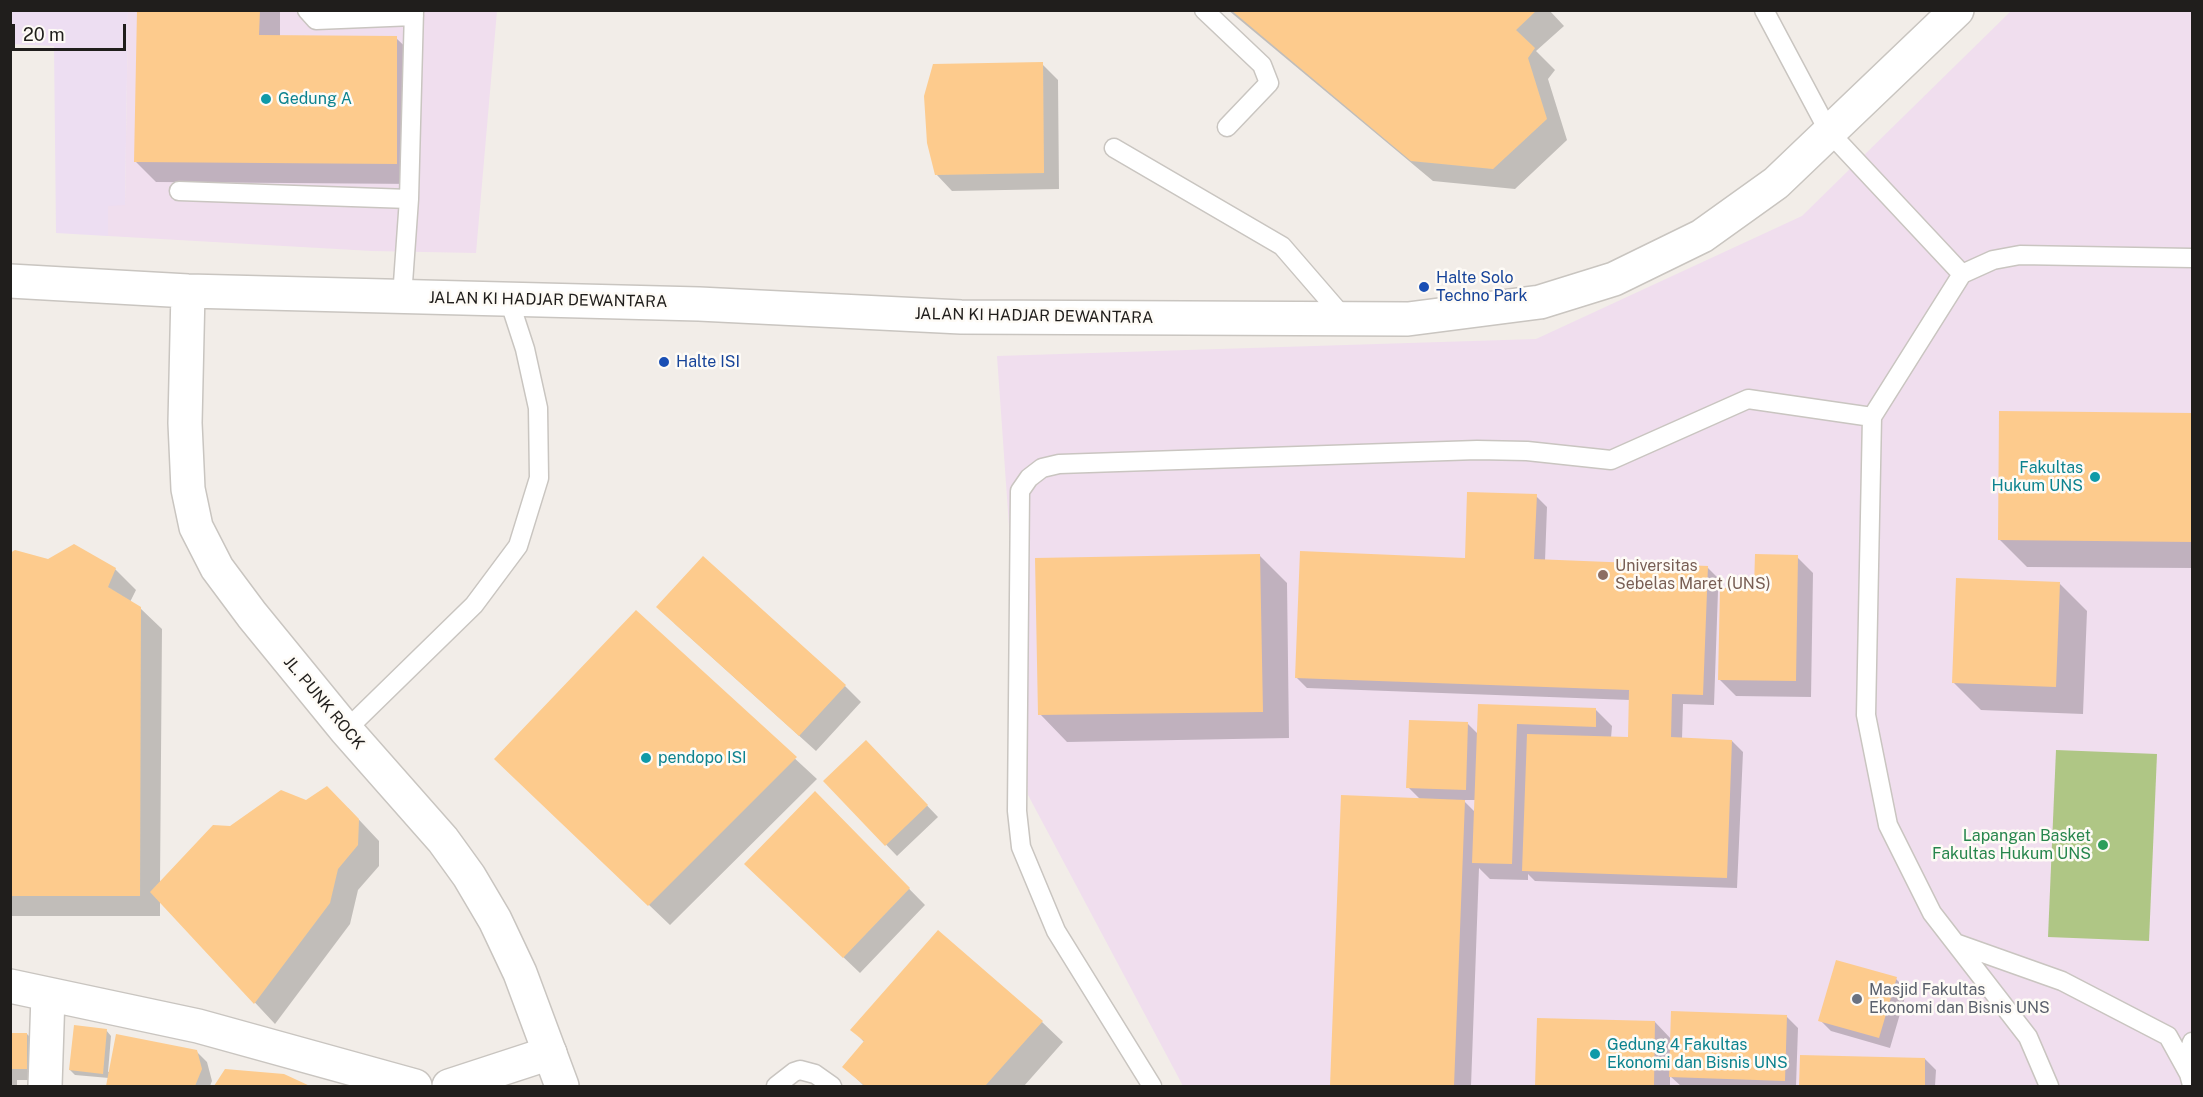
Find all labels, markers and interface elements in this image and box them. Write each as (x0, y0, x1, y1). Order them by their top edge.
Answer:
scale bar (15, 12, 129, 50)
text: 20 m (23, 24, 65, 45)
place label: Gedung A (278, 89, 352, 109)
marker: Gedung A (259, 92, 273, 106)
place label: Halte Solo Techno Park (1436, 268, 1528, 306)
marker: Halte Solo Techno Park (1417, 280, 1431, 294)
street label: JALAN KI HADJAR DEWANTARA (428, 288, 668, 312)
street label: JALAN KI HADJAR DEWANTARA (914, 304, 1154, 328)
place label: Halte ISI (676, 352, 740, 372)
marker: Halte ISI (657, 355, 671, 369)
place label: Fakultas Hukum UNS (1991, 458, 2083, 496)
marker: Fakultas Hukum UNS (2088, 470, 2102, 484)
place label: Universitas Sebelas Maret (UNS) (1615, 556, 1771, 594)
marker: Universitas Sebelas Maret (UNS) (1596, 568, 1610, 582)
street label: JL. PUNK ROCK (280, 653, 368, 753)
place label: pendopo ISI (658, 748, 747, 768)
marker: pendopo ISI (639, 751, 653, 765)
place label: Lapangan Basket Fakultas Hukum UNS (1932, 826, 2091, 864)
marker: Lapangan Basket Fakultas Hukum UNS (2096, 838, 2110, 852)
place label: Masjid Fakultas Ekonomi dan Bisnis UNS (1869, 980, 2050, 1018)
marker: Masjid Fakultas Ekonomi dan Bisnis UNS (1850, 992, 1864, 1006)
place label: Gedung 4 Fakultas Ekonomi dan Bisnis UNS (1607, 1035, 1788, 1073)
marker: Gedung 4 Fakultas Ekonomi dan Bisnis UNS (1588, 1047, 1602, 1061)

